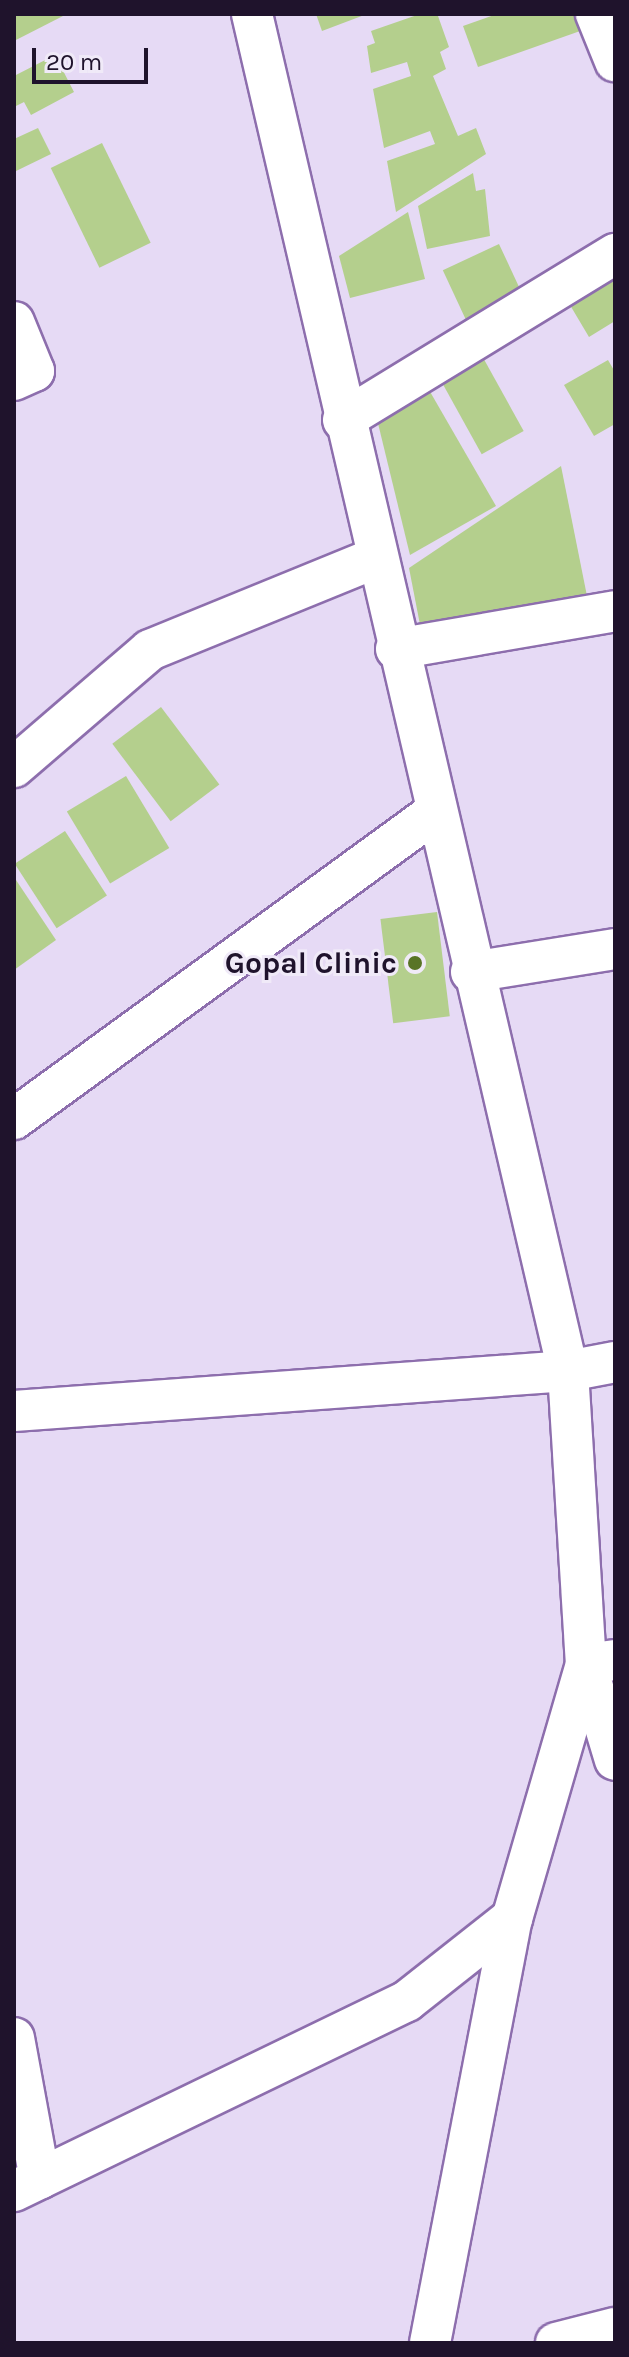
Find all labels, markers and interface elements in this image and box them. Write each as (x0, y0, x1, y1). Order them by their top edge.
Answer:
scale bar (36, 32, 152, 82)
text: 20 m (46, 48, 102, 76)
place label: Gopal Clinic (225, 945, 397, 981)
marker: Gopal Clinic (404, 952, 426, 974)

